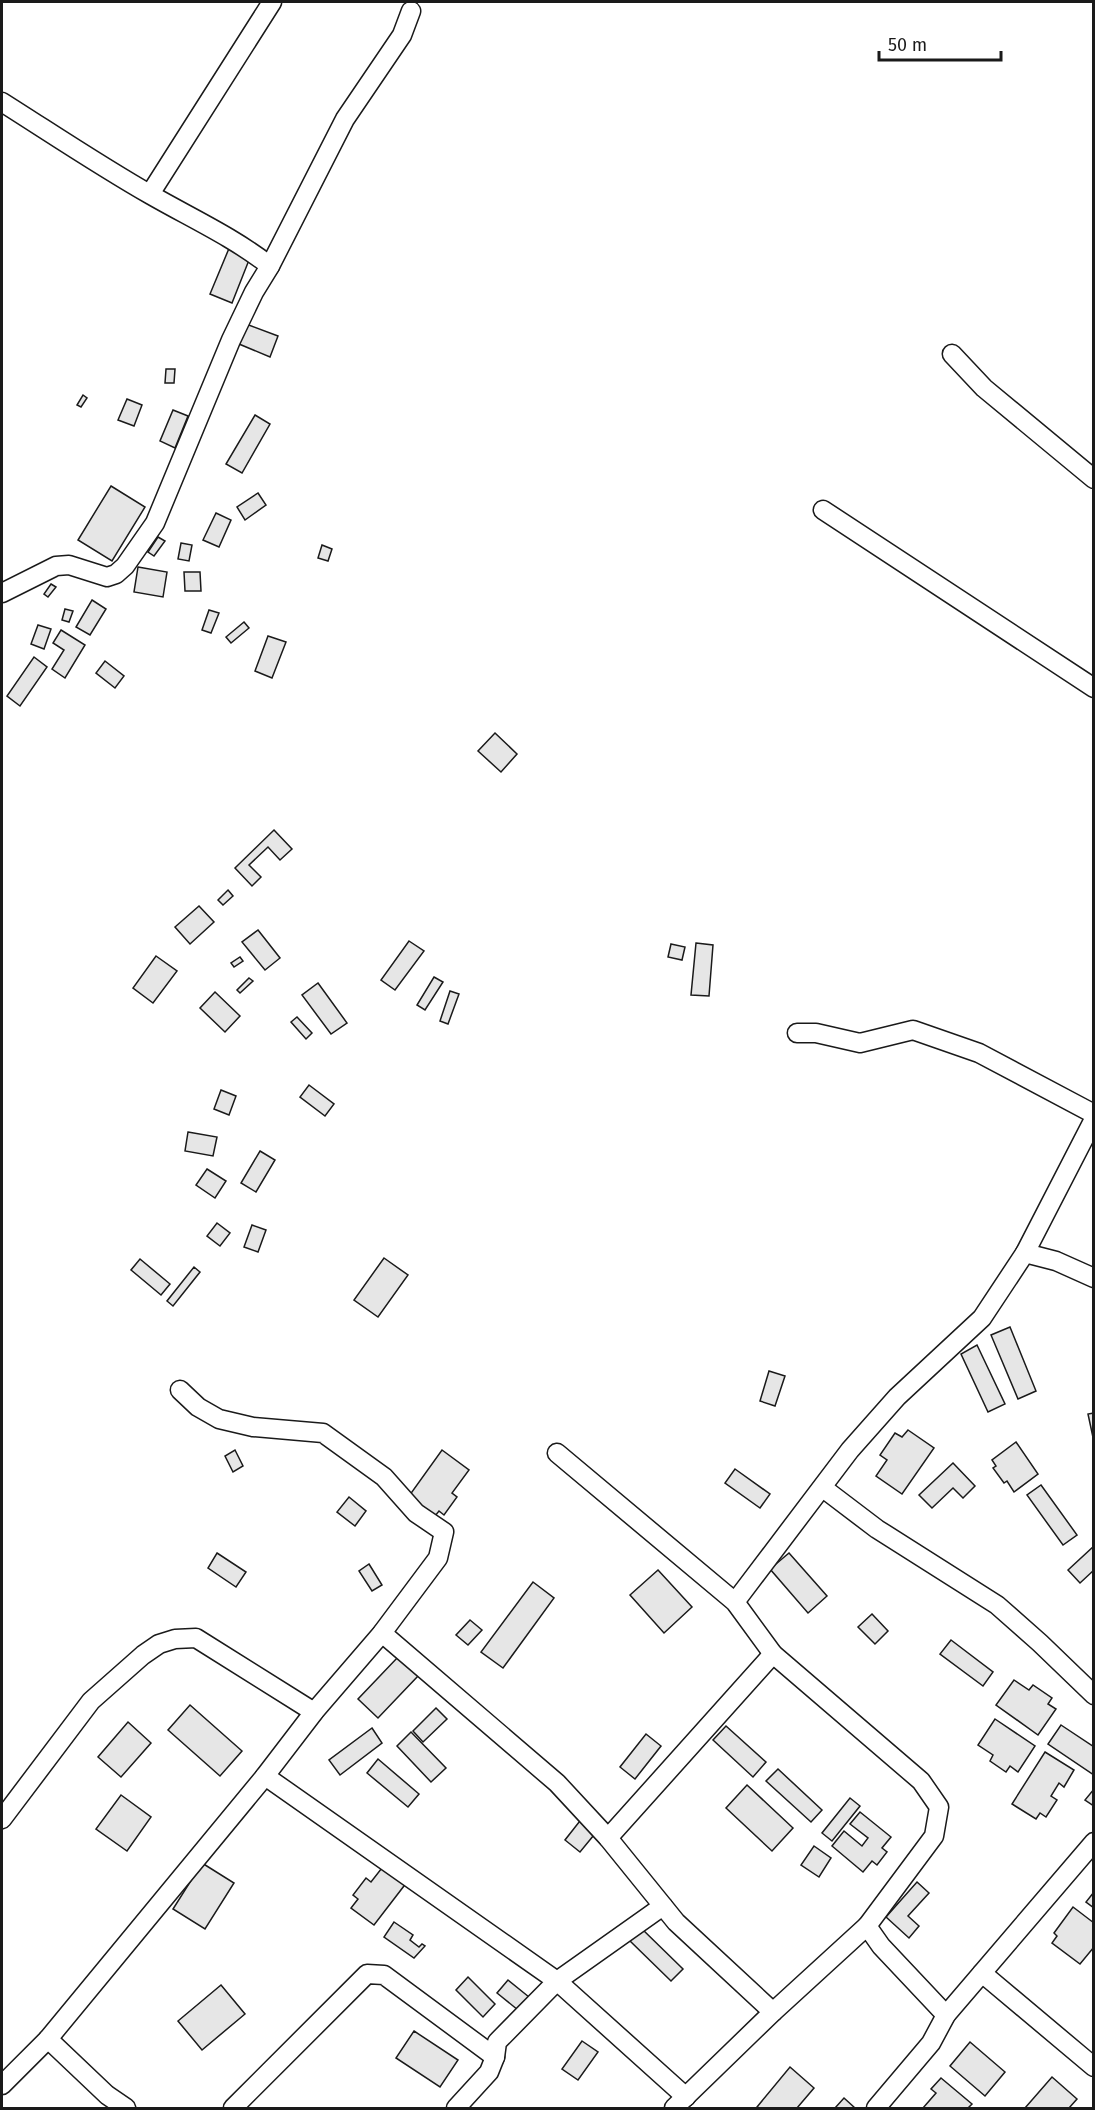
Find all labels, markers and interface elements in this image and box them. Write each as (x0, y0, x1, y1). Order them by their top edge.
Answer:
scale bar (879, 24, 1000, 62)
text: 50 m (888, 34, 927, 56)

